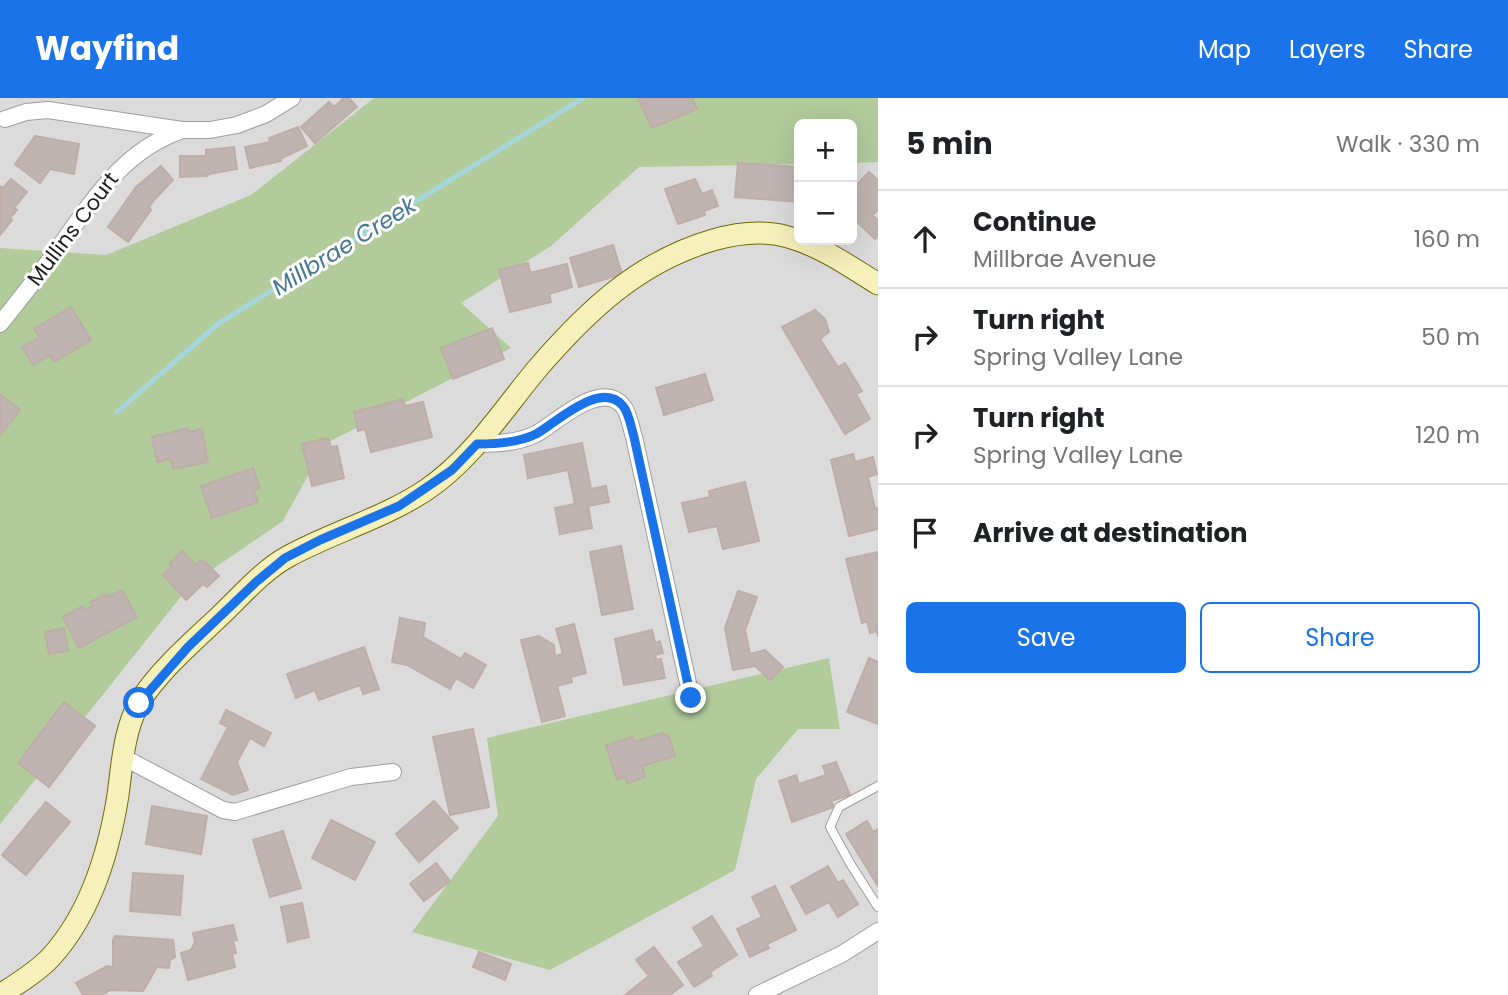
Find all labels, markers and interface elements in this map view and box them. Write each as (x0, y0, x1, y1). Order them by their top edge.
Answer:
text: Wayfind (35, 25, 179, 72)
text: Map (1198, 33, 1251, 66)
text: Layers (1289, 33, 1365, 66)
text: Share (1403, 33, 1473, 66)
map controls (794, 119, 857, 245)
button: + (794, 119, 857, 182)
text: 5 min (906, 122, 993, 165)
text: Walk · 330 m (1336, 128, 1480, 160)
street label: Mullins Court (20, 166, 125, 292)
button: − (794, 182, 857, 245)
water label: Millbrae Creek (266, 188, 423, 303)
text: Continue (973, 204, 1096, 240)
icon: ahead (906, 220, 944, 258)
text: 160 m (1414, 223, 1480, 255)
text: Millbrae Avenue (973, 243, 1156, 275)
text: Turn right (973, 302, 1105, 338)
icon: right (906, 318, 944, 356)
text: 50 m (1421, 321, 1480, 353)
text: Spring Valley Lane (973, 341, 1183, 373)
text: Turn right (973, 400, 1105, 436)
icon: right (906, 416, 944, 454)
text: 120 m (1415, 419, 1480, 451)
text: Spring Valley Lane (973, 439, 1183, 471)
icon: arrive (906, 514, 944, 552)
text: Arrive at destination (973, 515, 1248, 551)
button: Save (906, 602, 1186, 673)
button: Share (1200, 602, 1480, 673)
route end (675, 682, 706, 713)
route start (123, 687, 154, 718)

